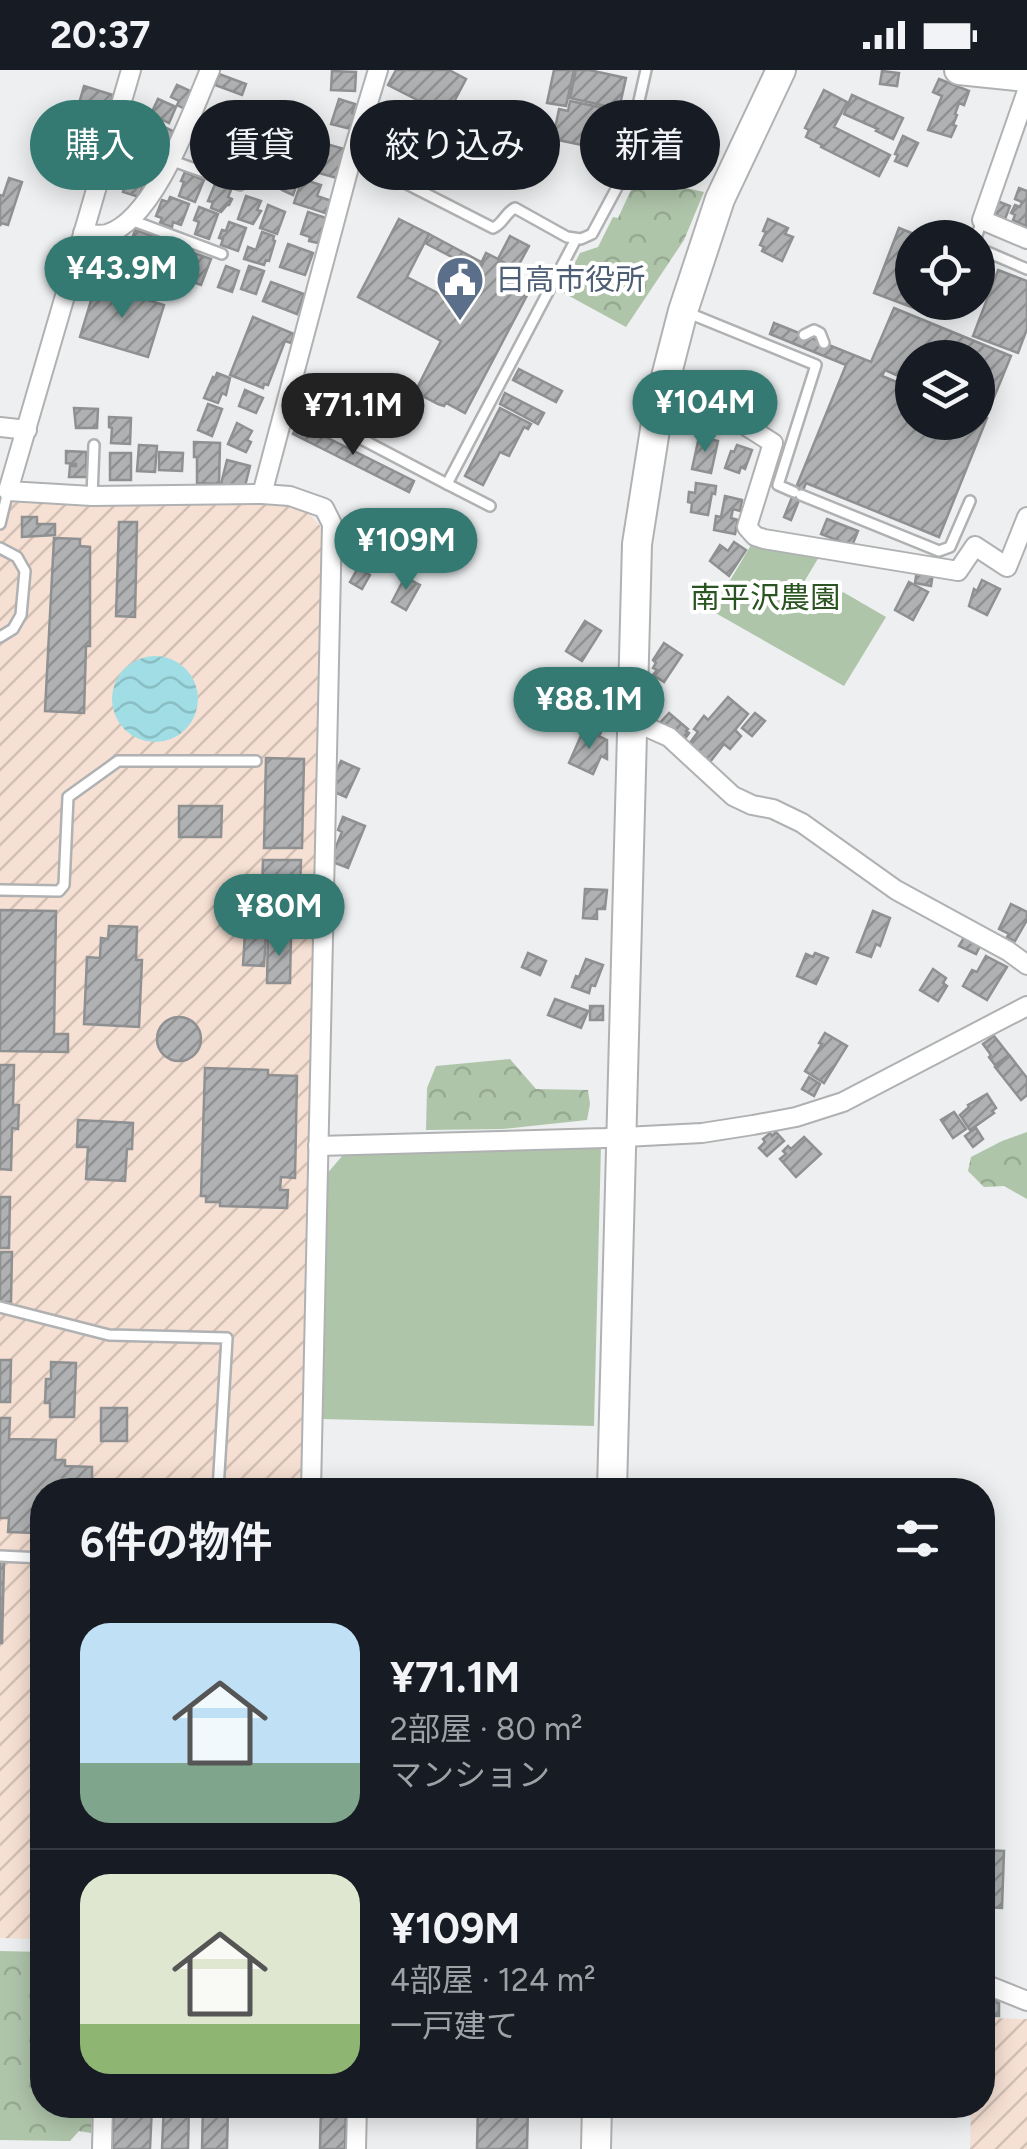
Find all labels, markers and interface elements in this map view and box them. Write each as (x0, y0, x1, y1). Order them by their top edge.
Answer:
text: 20:37 (50, 12, 150, 58)
chip: 購入 (30, 100, 170, 190)
chip: 賃貸 (190, 100, 330, 190)
chip: 絞り込み (350, 100, 560, 190)
chip: 新着 (580, 100, 720, 190)
map controls (895, 220, 995, 440)
button: locate (895, 220, 995, 320)
pin: ¥43.9M (41, 236, 203, 321)
text: ¥43.9M (66, 249, 178, 287)
public building icon: 日高市役所 (434, 254, 486, 322)
place label: 日高市役所 (495, 261, 645, 298)
button: layers (895, 340, 995, 440)
pin: ¥104M (635, 370, 775, 455)
pin: ¥71.1M (272, 373, 434, 458)
text: ¥104M (655, 383, 756, 421)
text: ¥71.1M (303, 386, 403, 424)
pin: ¥109M (336, 508, 476, 593)
text: ¥109M (356, 521, 456, 559)
park label: 南平沢農園 (690, 579, 840, 616)
pin: ¥88.1M (508, 667, 670, 752)
text: ¥88.1M (535, 680, 643, 718)
pin: ¥80M (220, 874, 338, 959)
text: ¥80M (236, 887, 322, 925)
icon: filters (890, 1511, 945, 1566)
text: 6件の物件 (80, 1517, 272, 1568)
text: ¥71.1M (390, 1652, 520, 1703)
icon: home (160, 1663, 280, 1783)
text: 2部屋 · 80 m² (390, 1710, 583, 1748)
text: マンション (390, 1756, 550, 1794)
text: ¥109M (390, 1903, 520, 1954)
icon: home (160, 1914, 280, 2034)
text: 4部屋 · 124 m² (390, 1961, 595, 1999)
text: 一戸建て (390, 2007, 518, 2045)

